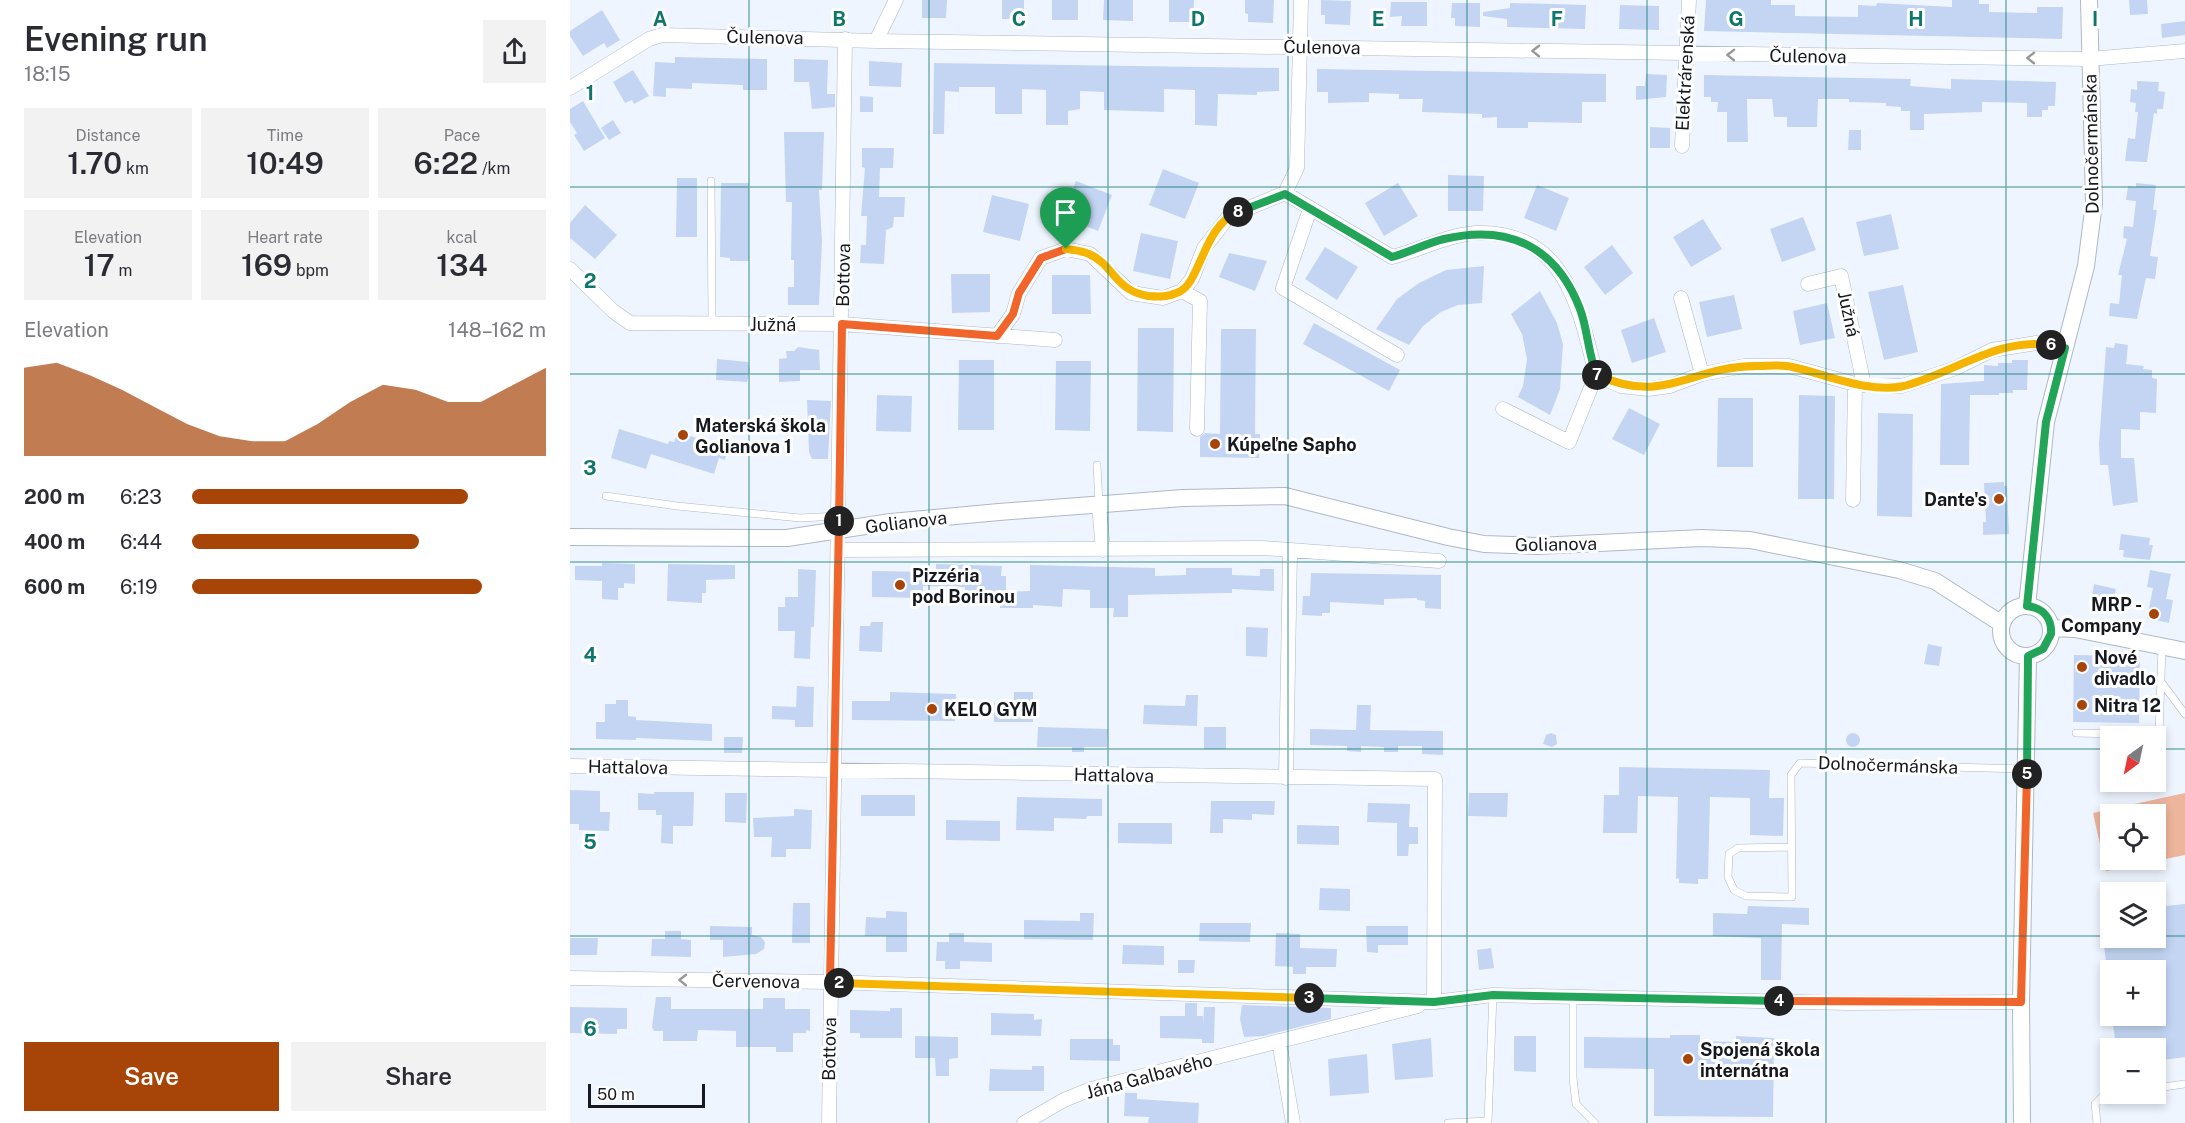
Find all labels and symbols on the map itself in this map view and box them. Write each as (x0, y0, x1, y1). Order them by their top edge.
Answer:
text: A (653, 7, 667, 31)
text: B (832, 7, 846, 31)
text: C (1012, 7, 1026, 31)
text: D (1191, 7, 1205, 31)
text: E (1372, 7, 1384, 31)
text: F (1551, 7, 1563, 31)
text: G (1728, 7, 1744, 31)
text: H (1908, 7, 1924, 31)
text: I (2092, 7, 2098, 31)
street label: Elektrárenská (1671, 15, 1699, 131)
street label: Čulenova (726, 26, 804, 48)
street label: Čulenova (1283, 36, 1361, 58)
one-way arrow (1532, 45, 1541, 57)
street label: Čulenova (1769, 45, 1847, 67)
one-way arrow (1726, 49, 1735, 61)
one-way arrow (2026, 52, 2035, 65)
street label: Dolnočermánska (2079, 74, 2103, 214)
text: 1 (586, 81, 594, 105)
pin (1040, 187, 1091, 249)
pin: 8 (1223, 197, 1253, 227)
street label: Bottova (832, 243, 854, 307)
text: 2 (584, 269, 596, 293)
street label: Južná (1834, 289, 1864, 339)
street label: Južná (750, 314, 796, 335)
pin: 6 (2036, 330, 2066, 360)
pin: 7 (1582, 360, 1612, 390)
place label: Materská škola Golianova 1 (695, 415, 826, 457)
marker: Materská škola Golianova 1 (676, 428, 690, 442)
place label: Kúpeľne Sapho (1227, 434, 1357, 455)
marker: Kúpeľne Sapho (1208, 437, 1222, 451)
text: 3 (583, 456, 597, 480)
place label: Dante's (1924, 489, 1987, 510)
marker: Dante's (1992, 492, 2006, 506)
pin: 1 (824, 506, 854, 536)
street label: Golianova (864, 507, 948, 537)
street label: Golianova (1515, 533, 1597, 555)
place label: Pizzéria pod Borinou (912, 565, 1015, 607)
marker: Pizzéria pod Borinou (893, 578, 907, 592)
place label: MRP - Company (2061, 594, 2142, 636)
marker: MRP - Company (2147, 607, 2161, 621)
text: 4 (583, 643, 597, 667)
place label: Nové divadlo (2094, 647, 2156, 689)
marker: Nové divadlo (2075, 660, 2089, 674)
place label: Nitra 12 (2094, 695, 2161, 716)
marker: Nitra 12 (2075, 698, 2089, 712)
place label: KELO GYM (944, 699, 1037, 720)
marker: KELO GYM (925, 702, 939, 716)
north arrow (2100, 726, 2166, 792)
street label: Dolnočermánska (1818, 752, 1958, 778)
street label: Hattalova (588, 756, 668, 778)
pin: 5 (2012, 759, 2042, 789)
street label: Hattalova (1074, 764, 1154, 786)
text: 5 (583, 830, 597, 854)
pin: 2 (824, 968, 854, 998)
street label: Červenova (712, 970, 800, 992)
one-way arrow (679, 973, 688, 986)
pin: 3 (1294, 983, 1324, 1013)
pin: 4 (1764, 986, 1794, 1016)
text: 6 (583, 1017, 597, 1041)
street label: Bottova (818, 1017, 840, 1081)
place label: Spojená škola internátna (1700, 1039, 1820, 1081)
street label: Jána Galbavého (1083, 1049, 1215, 1103)
marker: Spojená škola internátna (1681, 1052, 1695, 1066)
scale bar (588, 1081, 705, 1108)

